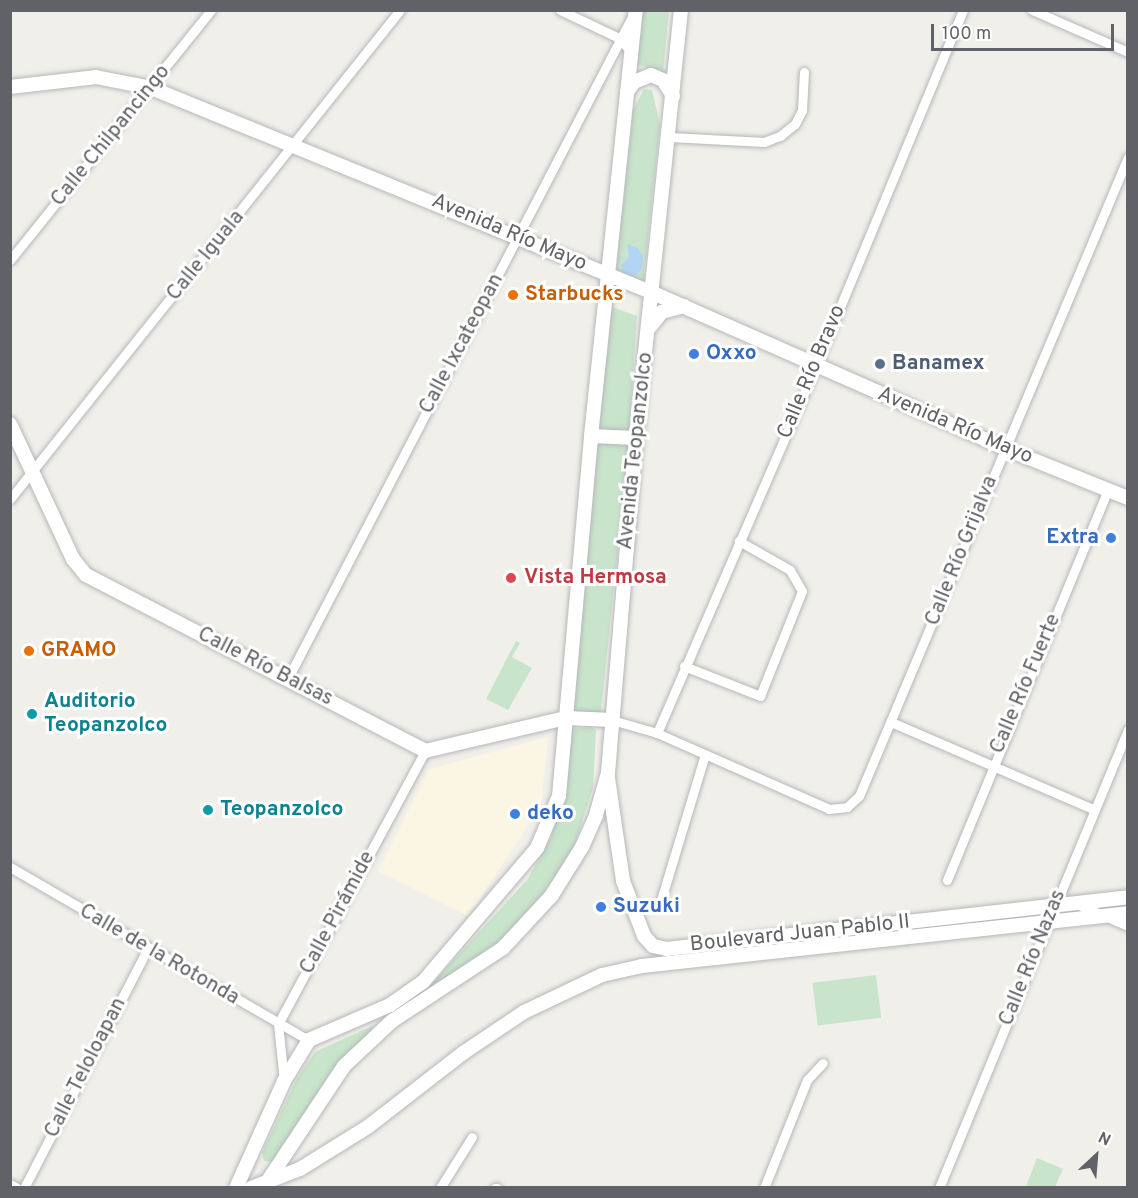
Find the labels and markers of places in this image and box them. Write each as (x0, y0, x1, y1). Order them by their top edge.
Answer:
place label: Starbucks (525, 282, 624, 308)
marker: Starbucks (506, 288, 520, 302)
place label: Oxxo (706, 341, 757, 367)
marker: Oxxo (687, 347, 701, 361)
place label: Banamex (892, 351, 985, 377)
marker: Banamex (873, 357, 887, 371)
place label: Extra (1046, 525, 1099, 551)
marker: Extra (1104, 531, 1118, 545)
place label: Vista Hermosa (524, 565, 667, 591)
marker: Vista Hermosa (502, 569, 520, 587)
place label: GRAMO (41, 638, 116, 664)
marker: GRAMO (22, 644, 36, 658)
place label: Auditorio Teopanzolco (44, 689, 168, 739)
marker: Auditorio Teopanzolco (25, 707, 39, 721)
place label: Teopanzolco (220, 797, 344, 823)
place label: deko (527, 801, 574, 827)
marker: Teopanzolco (201, 803, 215, 817)
marker: deko (508, 807, 522, 821)
place label: Suzuki (613, 894, 680, 920)
marker: Suzuki (594, 900, 608, 914)

